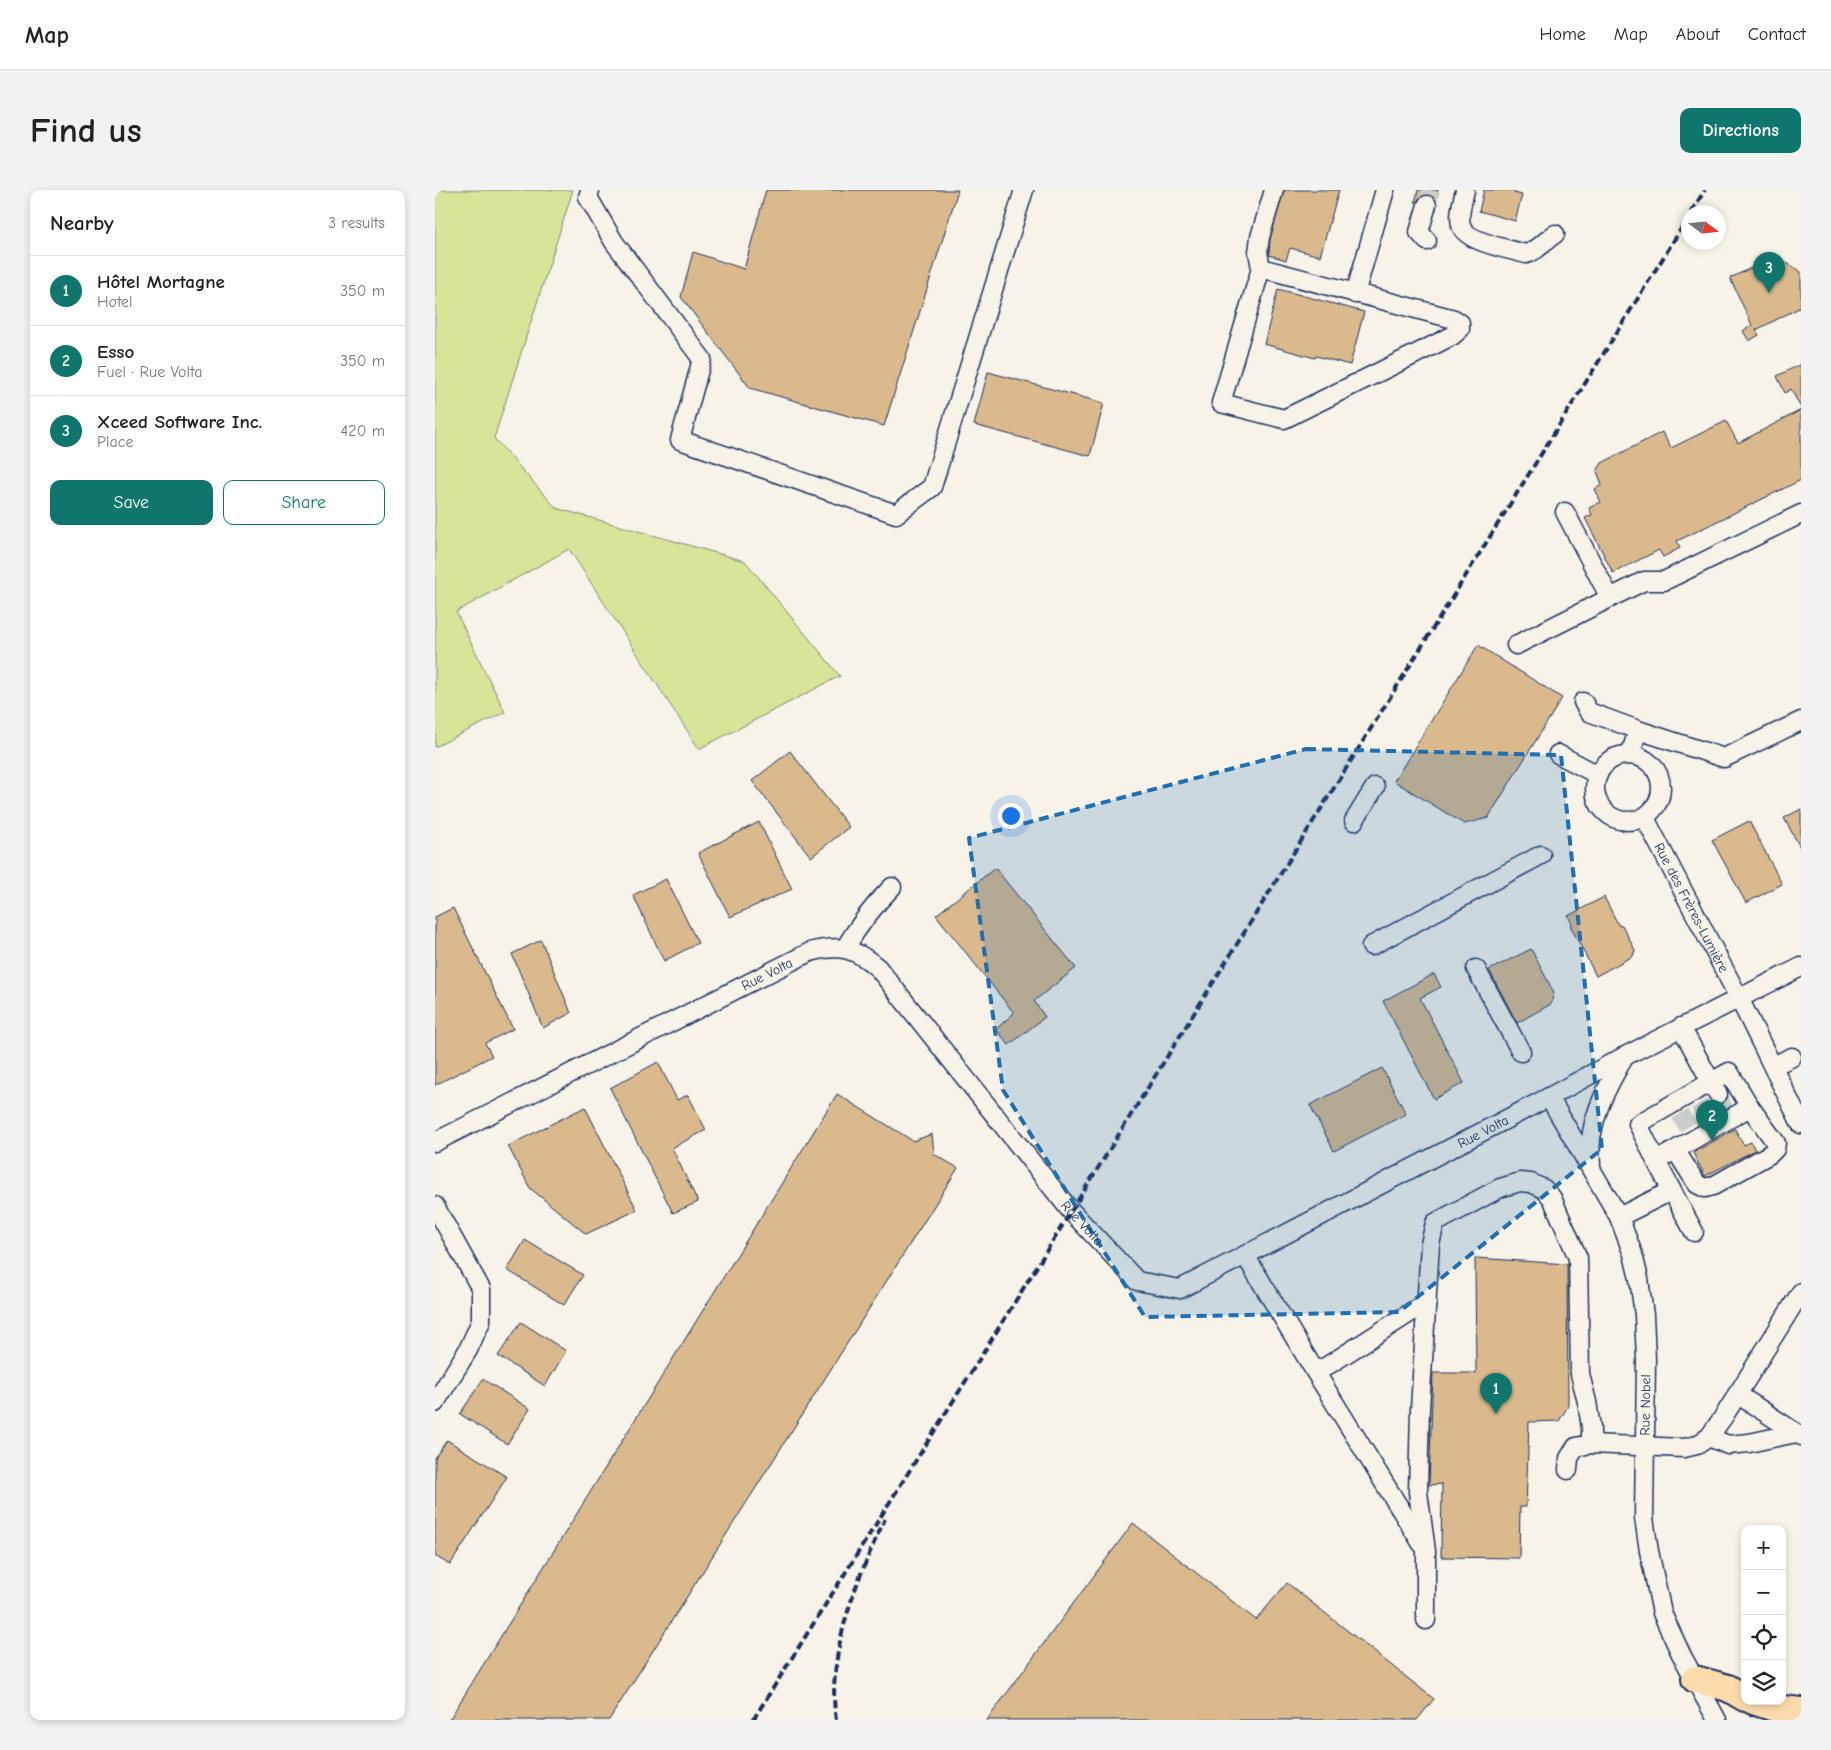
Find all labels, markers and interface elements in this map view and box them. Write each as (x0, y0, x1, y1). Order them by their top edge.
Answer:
text: Map (25, 21, 69, 49)
text: Home (1539, 24, 1586, 45)
text: Map (1614, 24, 1648, 45)
text: About (1676, 24, 1720, 45)
text: Contact (1748, 24, 1806, 45)
button: Directions (1680, 108, 1801, 153)
text: Find us (30, 110, 142, 151)
north arrow (1681, 205, 1726, 250)
text: Nearby (50, 211, 114, 235)
text: 3 results (328, 214, 385, 232)
pin: 3 (1753, 252, 1785, 293)
text: Hôtel Mortagne (97, 271, 225, 293)
text: 1 (63, 282, 69, 300)
text: 350 m (340, 282, 385, 300)
text: Hotel (97, 293, 133, 311)
text: Esso (97, 341, 134, 363)
text: 2 (62, 352, 70, 370)
text: 350 m (340, 352, 385, 370)
text: Fuel · Rue Volta (97, 363, 202, 381)
text: Xceed Software Inc. (97, 411, 262, 433)
text: 3 (62, 422, 70, 440)
text: 420 m (341, 422, 385, 440)
text: Place (97, 433, 133, 451)
button: Save (50, 480, 213, 525)
button: Share (223, 480, 385, 525)
your location (998, 803, 1024, 829)
street label: Rue des Frères-Lumière (1650, 840, 1732, 976)
street label: Rue Volta (739, 954, 796, 994)
pin: 2 (1696, 1100, 1728, 1141)
street label: Rue Volta (1455, 1112, 1512, 1152)
street label: Rue Volta (1057, 1197, 1107, 1249)
pin: 1 (1480, 1373, 1512, 1414)
street label: Rue Nobel (1636, 1374, 1655, 1436)
map controls (1741, 1525, 1786, 1705)
button: + (1741, 1525, 1786, 1570)
button: − (1741, 1570, 1786, 1615)
button: locate (1741, 1615, 1786, 1660)
button: layers (1741, 1660, 1786, 1705)

